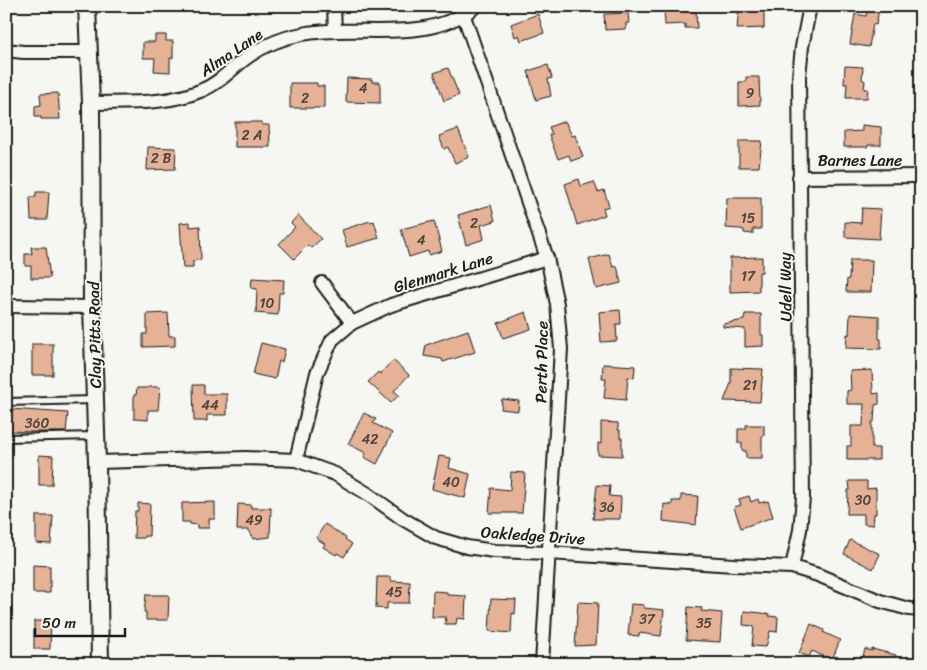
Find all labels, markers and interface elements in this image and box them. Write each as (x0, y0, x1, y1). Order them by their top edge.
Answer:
street label: Alma Lane (193, 20, 269, 85)
house number: 4 (359, 76, 368, 101)
house number: 9 (746, 81, 755, 106)
house number: 2 (301, 86, 309, 111)
house number: 2 A (242, 123, 262, 148)
house number: 2 B (151, 146, 171, 171)
street label: Barnes Lane (818, 146, 902, 175)
house number: 15 (741, 206, 756, 231)
house number: 2 (470, 211, 478, 236)
house number: 4 (417, 228, 426, 253)
street label: Glenmark Lane (390, 244, 497, 301)
street label: Udell Way (770, 251, 801, 322)
house number: 17 (741, 264, 756, 289)
street label: Clay Pitts Road (79, 280, 110, 389)
house number: 10 (260, 291, 275, 316)
street label: Perth Place (526, 321, 557, 403)
house number: 21 (743, 373, 757, 398)
house number: 44 (201, 393, 219, 418)
house number: 360 (25, 411, 49, 436)
house number: 42 (362, 427, 378, 452)
house number: 40 (442, 470, 460, 495)
house number: 30 (855, 488, 871, 513)
house number: 36 (599, 495, 615, 520)
house number: 49 (245, 508, 263, 533)
street label: Oakledge Drive (480, 517, 586, 554)
house number: 45 (385, 580, 403, 605)
scale bar (35, 605, 125, 637)
house number: 37 (639, 607, 656, 632)
text: 50 m (42, 610, 77, 636)
house number: 35 (696, 611, 713, 636)

